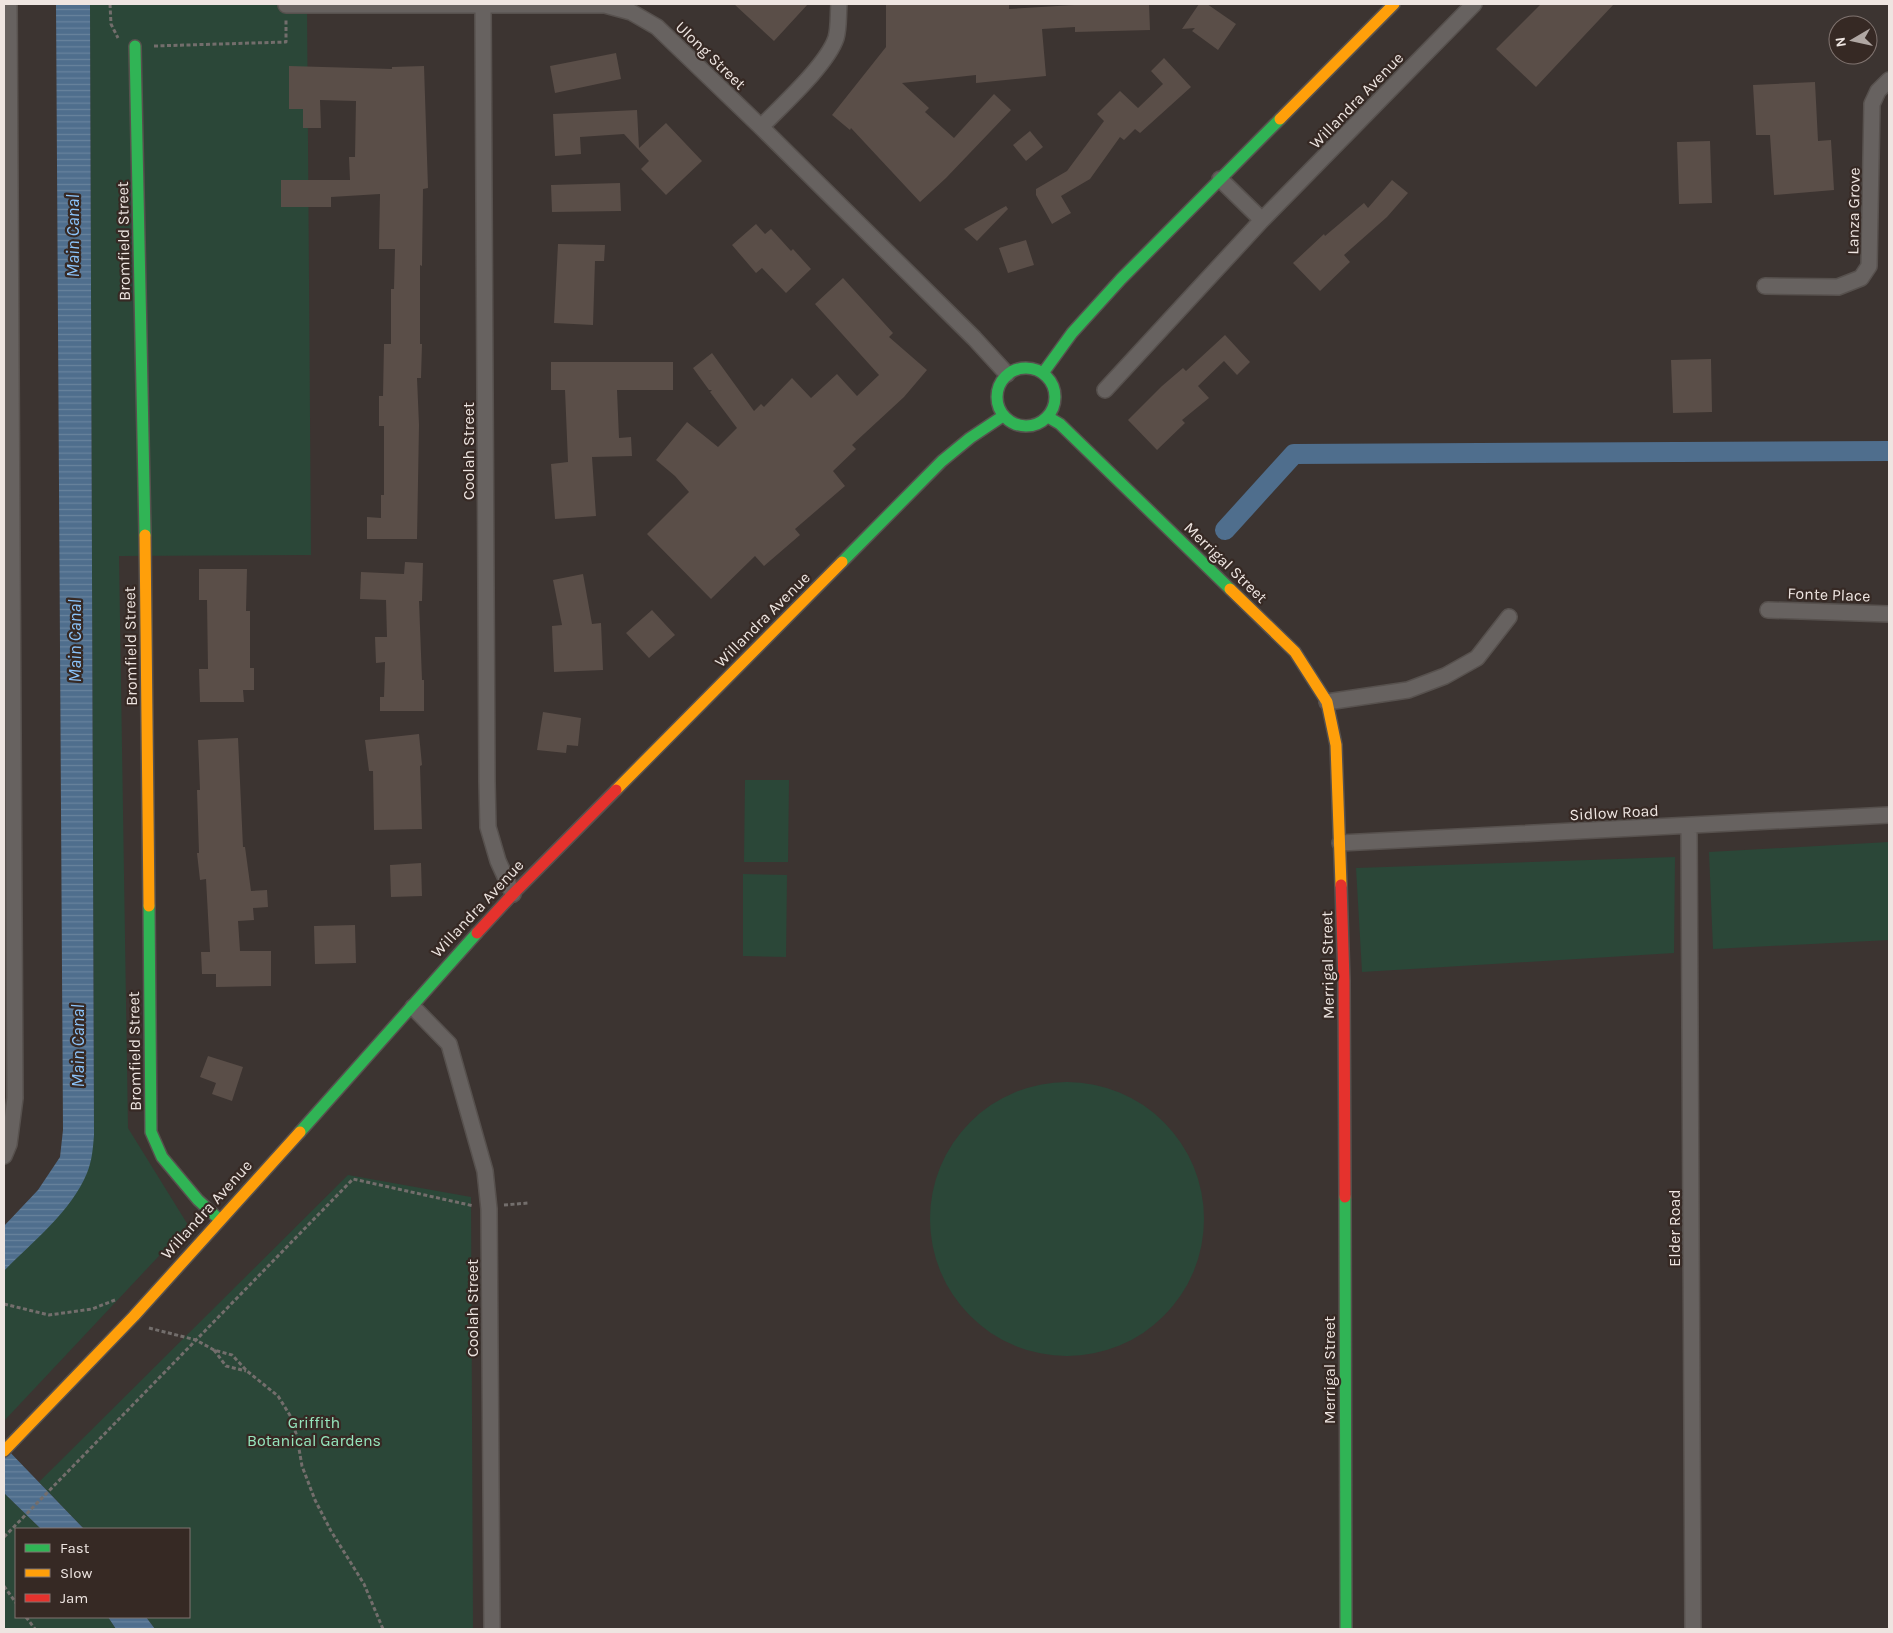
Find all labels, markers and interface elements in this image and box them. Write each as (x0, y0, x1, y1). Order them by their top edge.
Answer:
north arrow (1828, 15, 1878, 65)
street label: Ulong Street (672, 17, 750, 93)
text: N (1831, 36, 1850, 48)
street label: Willandra Avenue (1305, 48, 1407, 153)
street label: Lanza Grove (1843, 167, 1864, 255)
street label: Bromfield Street (113, 181, 134, 301)
water label: Main Canal (62, 194, 84, 278)
street label: Coolah Street (459, 402, 478, 500)
street label: Merrigal Street (1180, 518, 1271, 607)
street label: Willandra Avenue (711, 568, 814, 671)
street label: Fonte Place (1787, 584, 1871, 605)
street label: Bromfield Street (120, 586, 141, 706)
water label: Main Canal (64, 599, 86, 683)
street label: Sidlow Road (1569, 801, 1659, 824)
street label: Willandra Avenue (427, 855, 528, 961)
street label: Merrigal Street (1317, 911, 1338, 1019)
street label: Bromfield Street (124, 991, 145, 1111)
water label: Main Canal (67, 1004, 89, 1088)
street label: Willandra Avenue (157, 1156, 256, 1263)
street label: Elder Road (1665, 1189, 1684, 1267)
street label: Coolah Street (463, 1259, 482, 1357)
street label: Merrigal Street (1320, 1316, 1339, 1424)
park label: Griffith Botanical Gardens (247, 1413, 381, 1450)
legend (15, 1528, 190, 1618)
text: Fast (60, 1539, 90, 1557)
text: Slow (60, 1564, 92, 1582)
text: Jam (60, 1589, 88, 1607)

